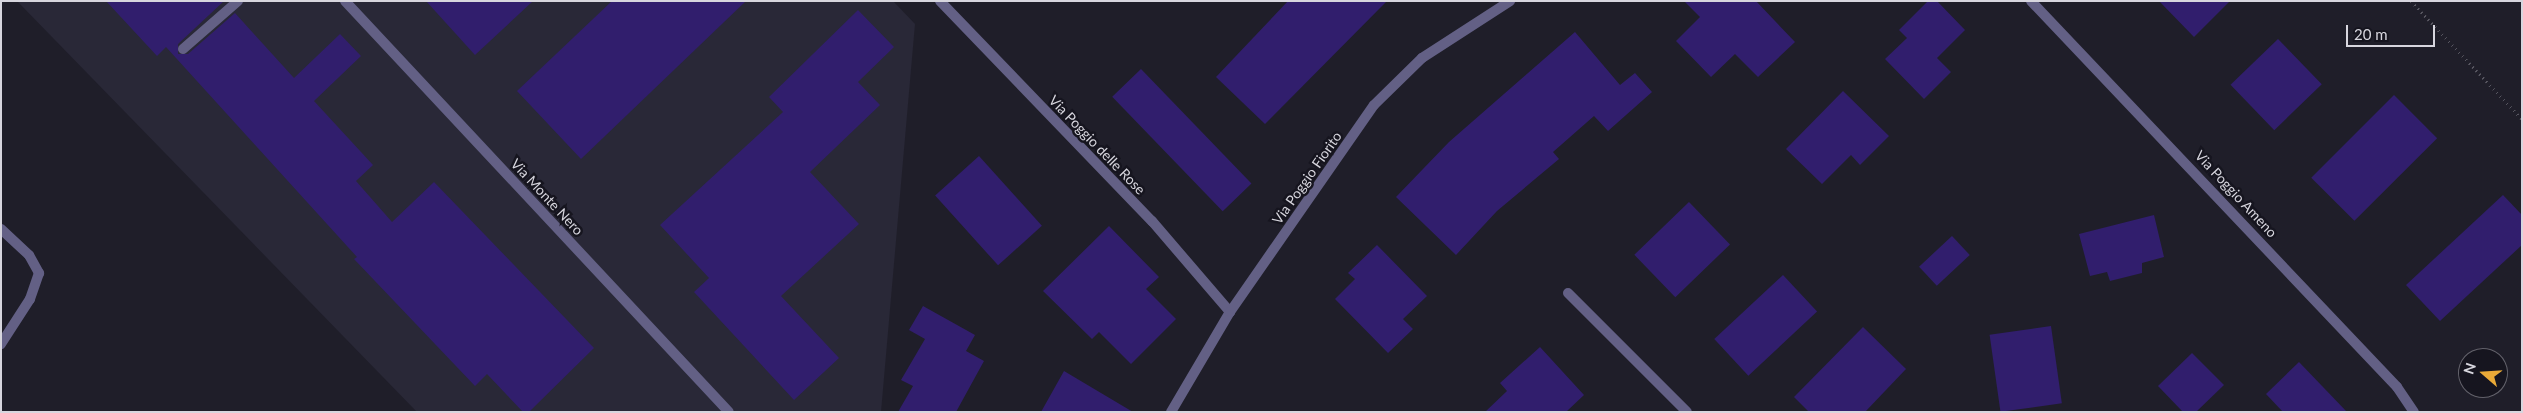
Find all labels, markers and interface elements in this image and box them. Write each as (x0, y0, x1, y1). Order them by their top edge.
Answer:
scale bar (2348, 15, 2437, 47)
text: 20 m (2354, 25, 2388, 43)
street label: Via Poggio delle Rose (1045, 92, 1149, 198)
street label: Via Poggio Fiorito (1269, 128, 1345, 228)
street label: Via Poggio Ameno (2191, 147, 2281, 241)
street label: Via Monte Nero (507, 155, 587, 239)
north arrow (2458, 348, 2508, 398)
text: N (2459, 360, 2479, 376)

